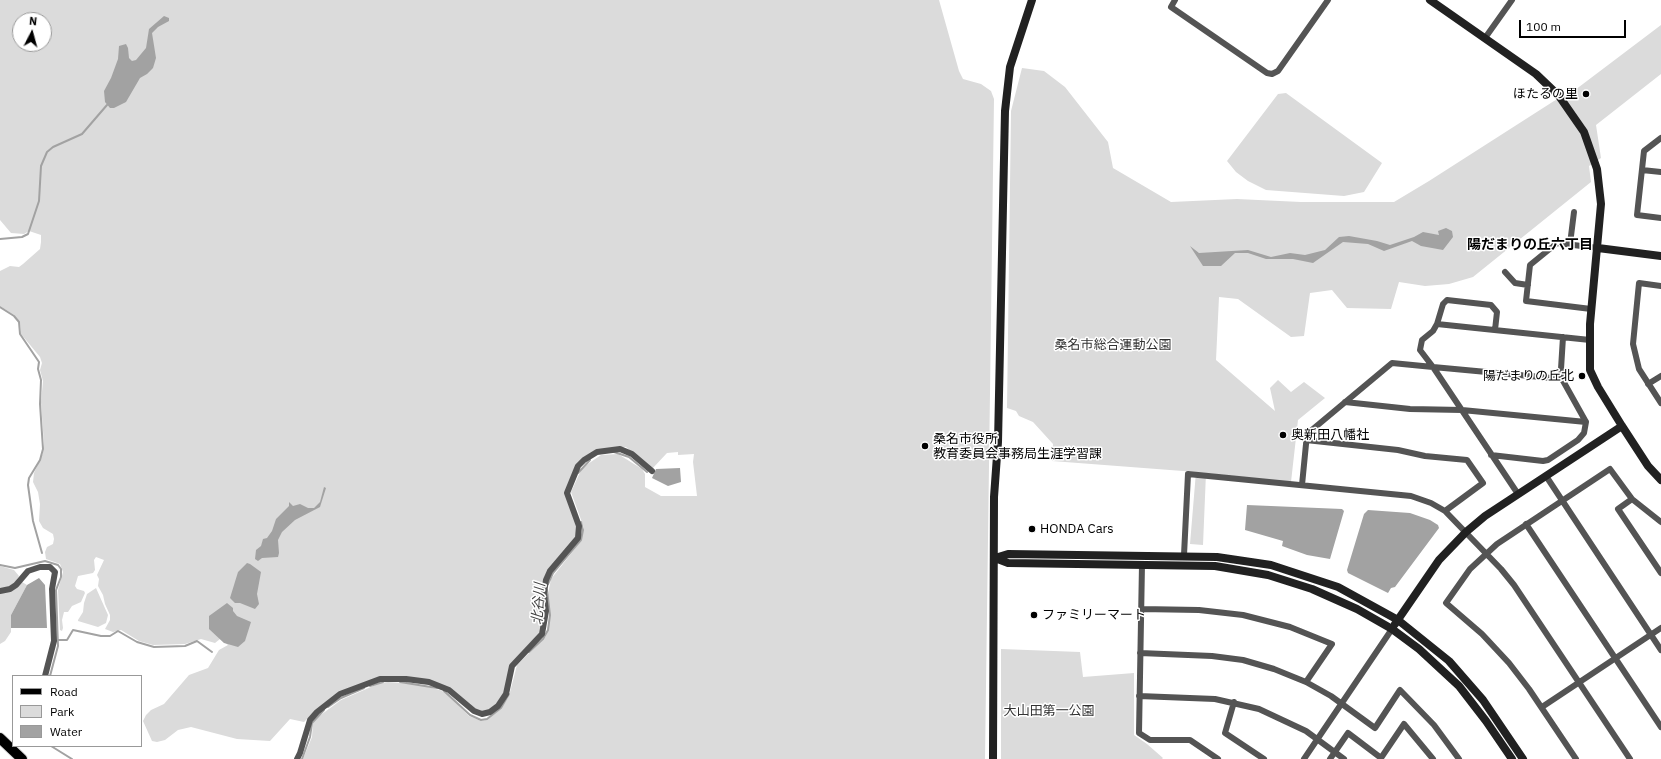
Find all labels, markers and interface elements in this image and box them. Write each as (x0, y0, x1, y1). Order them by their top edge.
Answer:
north arrow (12, 12, 52, 52)
scale bar (1521, 12, 1628, 38)
text: N (28, 14, 38, 28)
text: 100 m (1526, 19, 1561, 34)
place label: ほたるの里 (1513, 86, 1578, 102)
marker: ほたるの里 (1581, 89, 1591, 99)
district label: 陽だまりの丘六丁目 (1467, 237, 1593, 253)
park label: 桑名市総合運動公園 (1055, 337, 1171, 353)
place label: 陽だまりの丘北 (1483, 368, 1574, 384)
marker: 陽だまりの丘北 (1577, 371, 1587, 381)
place label: 奥新田八幡社 (1291, 427, 1369, 443)
marker: 奥新田八幡社 (1278, 430, 1288, 440)
place label: 桑名市役所 教育委員会事務局生涯学習課 (933, 431, 1102, 462)
marker: 桑名市役所 教育委員会事務局生涯学習課 (920, 441, 930, 451)
place label: HONDA Cars (1040, 521, 1114, 537)
marker: HONDA Cars (1027, 524, 1037, 534)
water label: 北谷川 (529, 582, 549, 626)
place label: ファミリーマート (1042, 607, 1146, 623)
marker: ファミリーマート (1029, 610, 1039, 620)
legend (12, 675, 142, 747)
text: Road (50, 684, 78, 699)
park label: 大山田第一公園 (1004, 703, 1094, 719)
text: Park (50, 704, 74, 719)
text: Water (50, 724, 82, 739)

